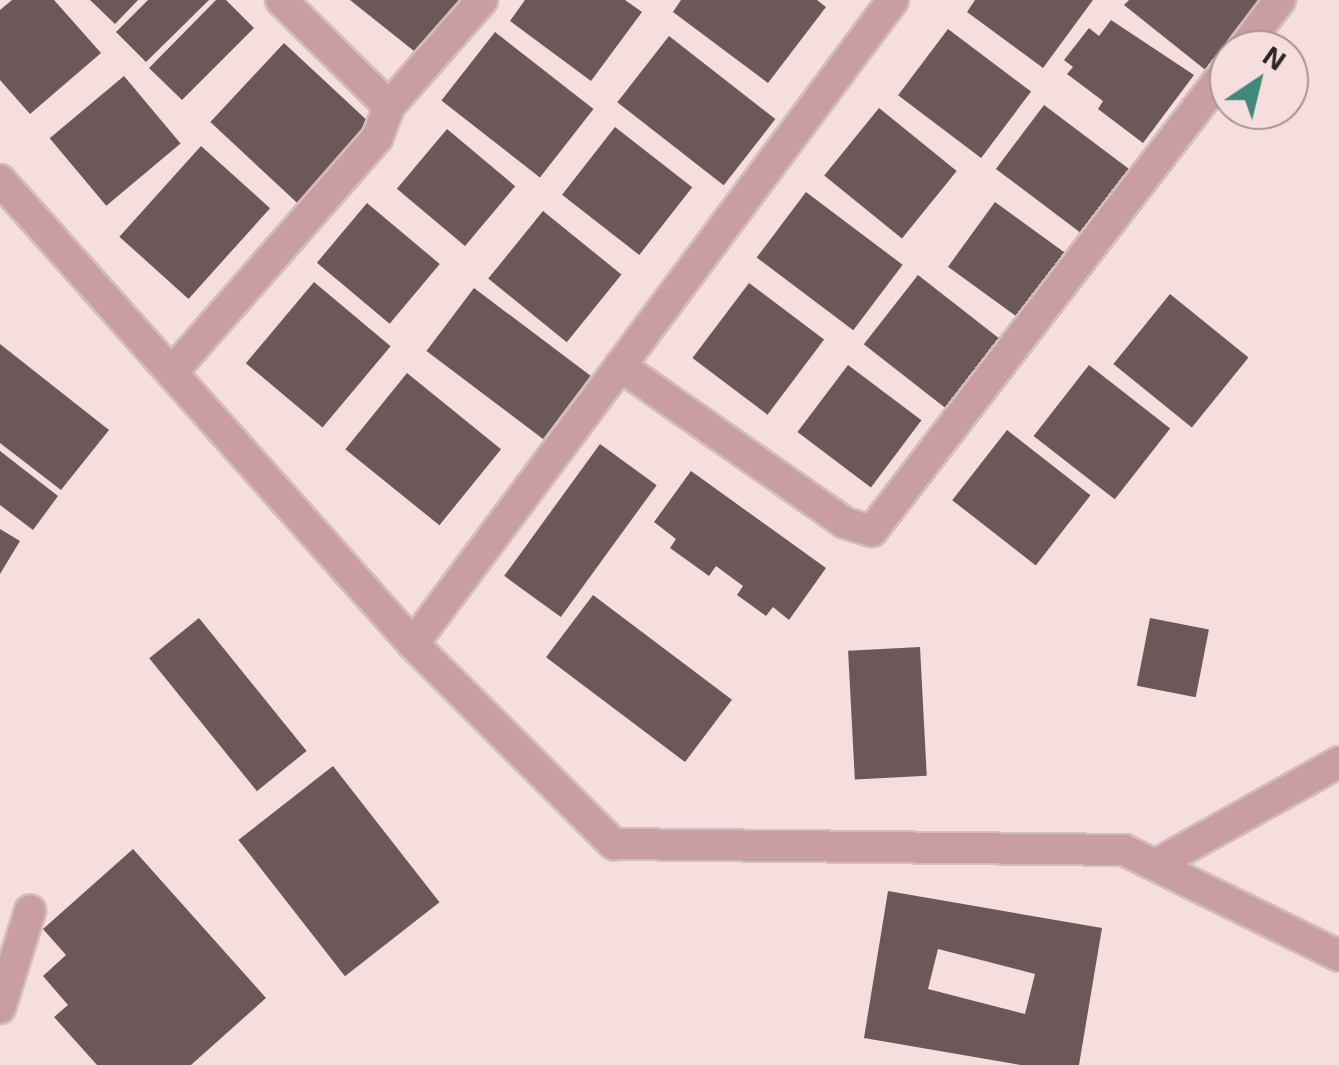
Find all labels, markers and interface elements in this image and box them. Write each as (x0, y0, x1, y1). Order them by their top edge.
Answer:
north arrow (1209, 30, 1309, 130)
text: N (1257, 37, 1293, 77)

